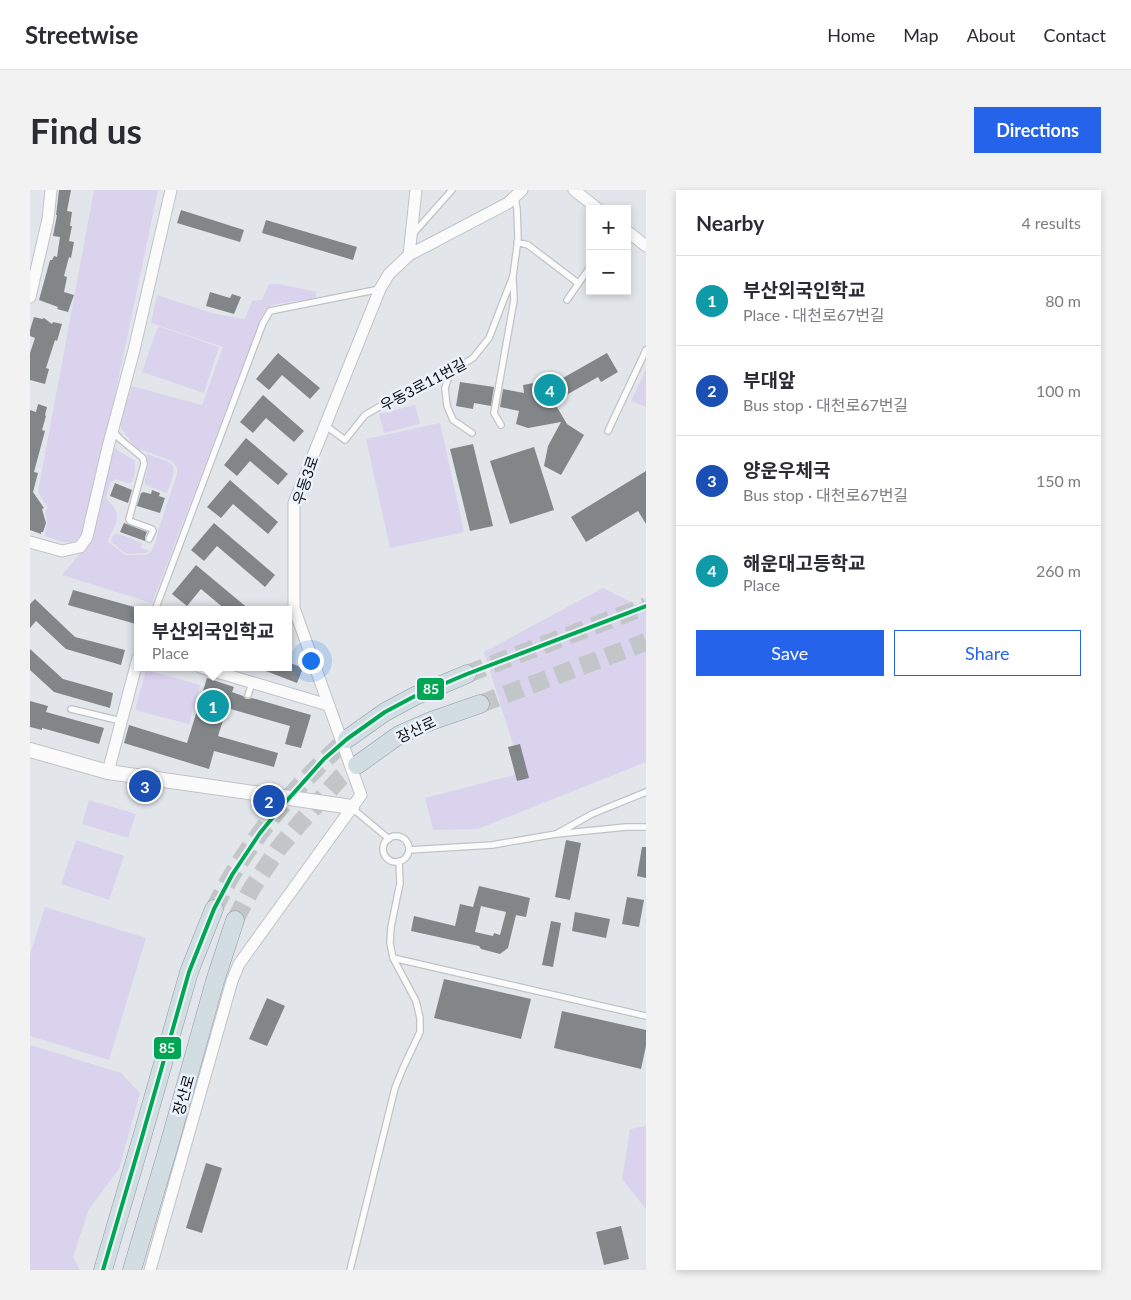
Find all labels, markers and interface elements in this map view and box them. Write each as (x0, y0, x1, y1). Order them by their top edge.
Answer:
text: Streetwise (25, 20, 138, 49)
text: Home (827, 24, 875, 46)
text: Map (903, 24, 939, 46)
text: About (967, 24, 1016, 46)
text: Contact (1044, 24, 1106, 46)
button: Directions (974, 107, 1101, 153)
text: Find us (30, 109, 142, 151)
map controls (586, 205, 631, 295)
button: + (586, 205, 631, 250)
text: Nearby (696, 210, 764, 235)
text: 4 results (1021, 213, 1081, 232)
button: − (586, 250, 631, 295)
text: 부산외국인학교 (743, 278, 865, 301)
text: 1 (707, 291, 717, 310)
text: 80 m (1045, 291, 1081, 310)
text: Place · 대천로67번길 (743, 305, 885, 324)
street label: 우동3로11번길 (377, 354, 469, 414)
text: 부대앞 (743, 368, 795, 391)
pin: 4 (534, 371, 566, 409)
text: 2 (707, 381, 717, 400)
text: 100 m (1036, 381, 1081, 400)
text: Bus stop · 대천로67번길 (743, 395, 908, 414)
street label: 우동3로 (288, 453, 322, 507)
text: 양운우체국 (743, 458, 830, 481)
text: 3 (707, 471, 717, 490)
text: 150 m (1036, 471, 1081, 490)
text: Bus stop · 대천로67번길 (743, 485, 908, 504)
text: 해운대고등학교 (743, 551, 865, 574)
text: 4 (707, 561, 717, 580)
text: 260 m (1036, 561, 1081, 580)
text: Place (743, 575, 780, 594)
popup (134, 606, 292, 671)
text: 부산외국인학교 (152, 619, 274, 642)
button: Save (696, 630, 884, 676)
button: Share (894, 630, 1081, 676)
text: Place (152, 643, 189, 662)
your location (298, 648, 324, 674)
line badge: 85 (416, 677, 445, 701)
text: 85 (423, 680, 439, 697)
pin: 1 (197, 687, 229, 725)
street label: 장산로 (393, 712, 439, 746)
pin: 3 (129, 767, 161, 805)
pin: 2 (253, 782, 285, 820)
line badge: 85 (153, 1036, 182, 1060)
text: 85 (159, 1039, 175, 1056)
street label: 장산로 (169, 1073, 197, 1117)

